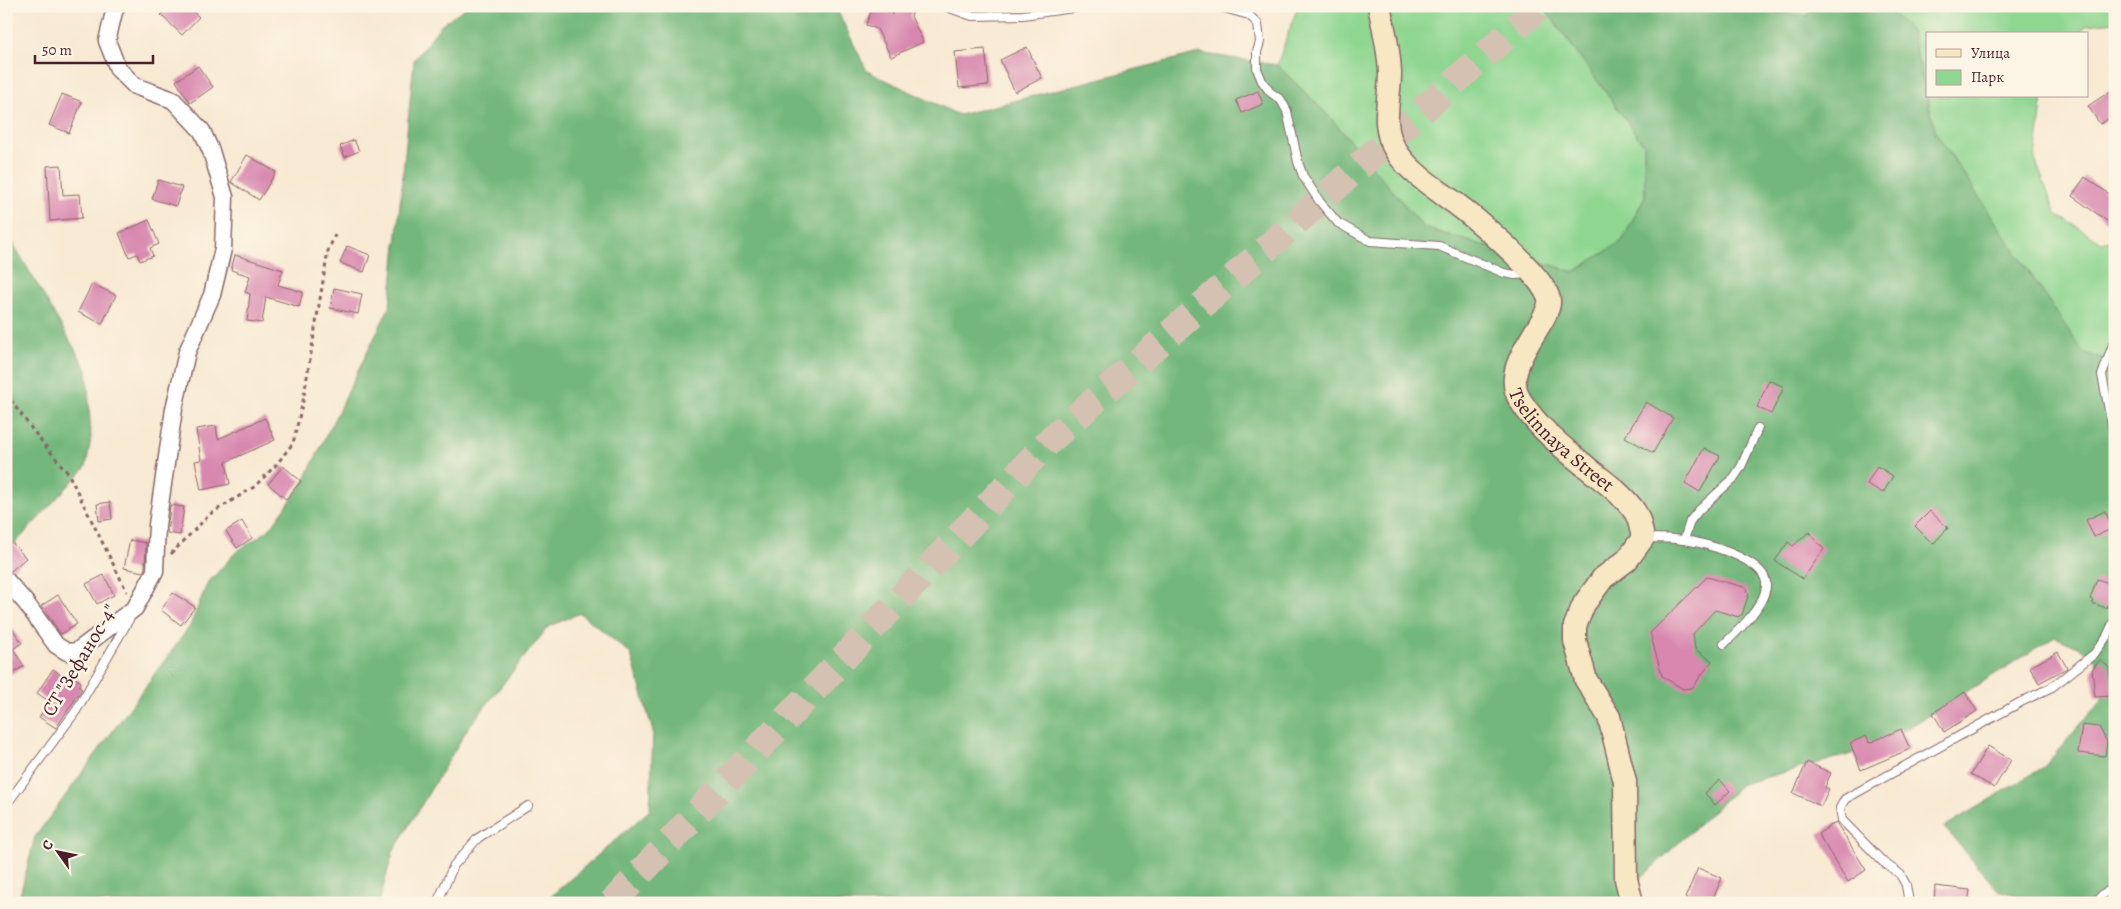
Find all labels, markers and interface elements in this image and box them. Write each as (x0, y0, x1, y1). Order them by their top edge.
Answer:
scale bar (35, 32, 152, 64)
legend (1926, 32, 2088, 98)
text: 50 m (42, 40, 72, 60)
text: Улица (1971, 43, 2010, 63)
text: Парк (1971, 67, 2004, 87)
street label: Tselinnaya Street (1502, 384, 1620, 498)
street label: СТ "Зефанос-4" (35, 599, 124, 721)
north arrow (32, 826, 82, 876)
text: С (37, 836, 58, 854)

